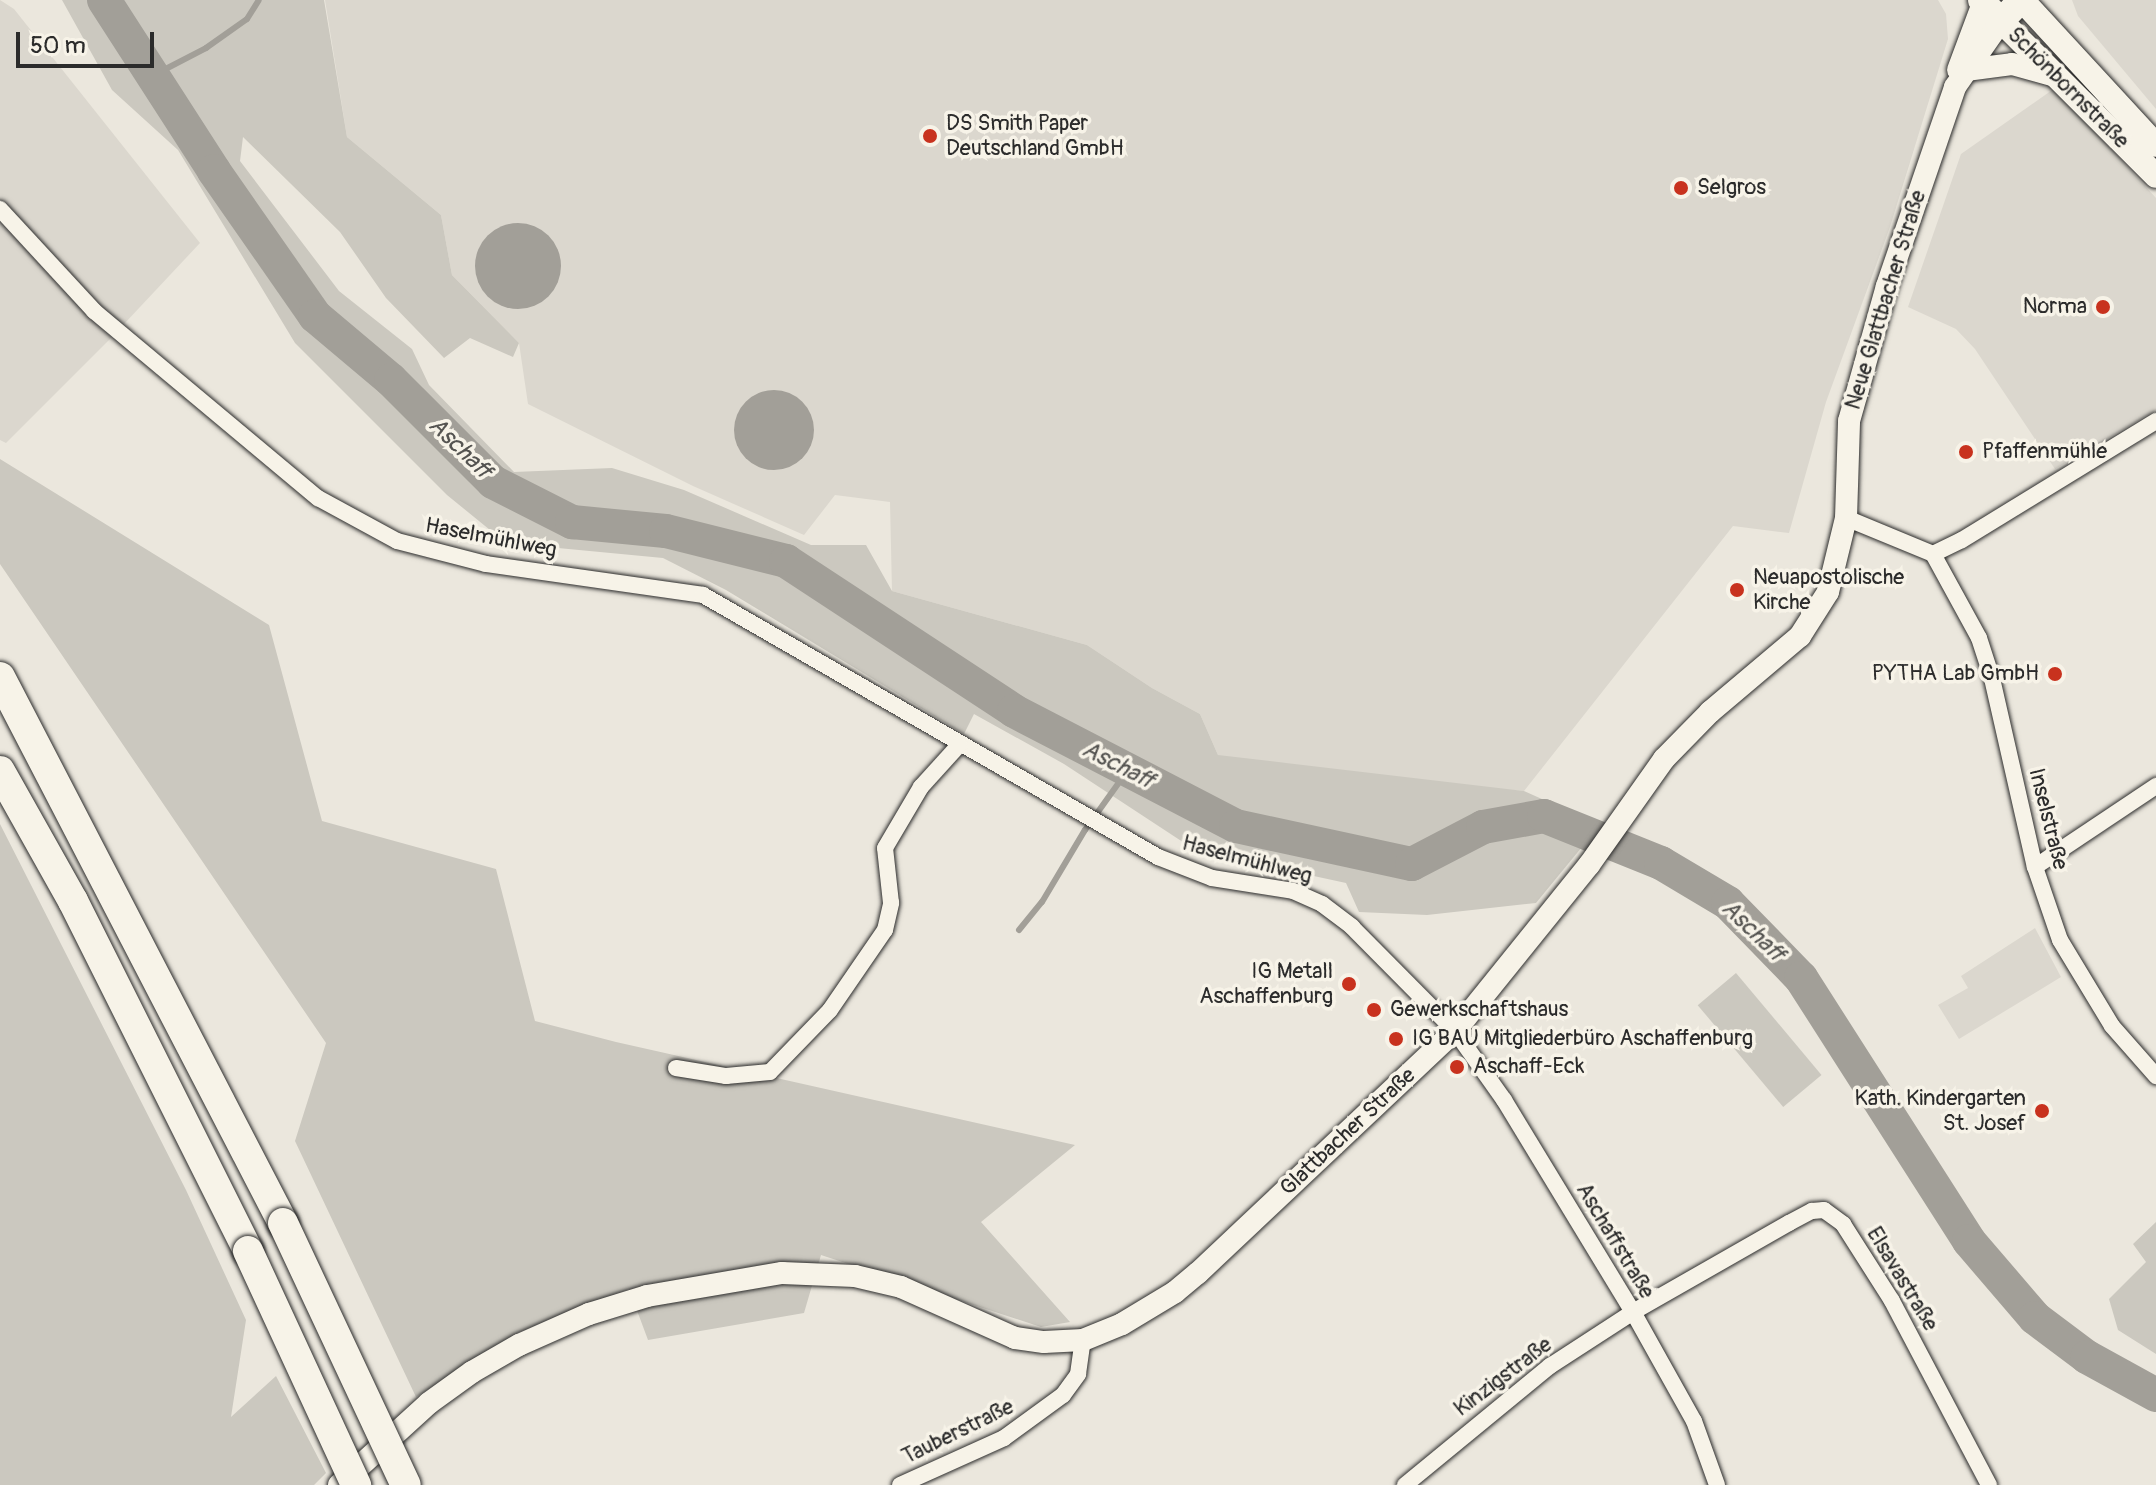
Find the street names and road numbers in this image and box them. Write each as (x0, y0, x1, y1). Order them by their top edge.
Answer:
street label: Schönbornstraße (2002, 22, 2134, 154)
street label: Neue Glattbacher Straße (1840, 187, 1932, 413)
street label: Haselmühlweg (423, 512, 559, 564)
street label: Inselstraße (2023, 765, 2073, 873)
street label: Haselmühlweg (1179, 830, 1315, 890)
street label: Glattbacher Straße (1275, 1062, 1421, 1202)
street label: Aschaffstraße (1570, 1179, 1660, 1303)
street label: Elsavastraße (1861, 1222, 1943, 1336)
street label: Kinzigstraße (1449, 1332, 1557, 1422)
street label: Tauberstraße (898, 1394, 1018, 1470)

